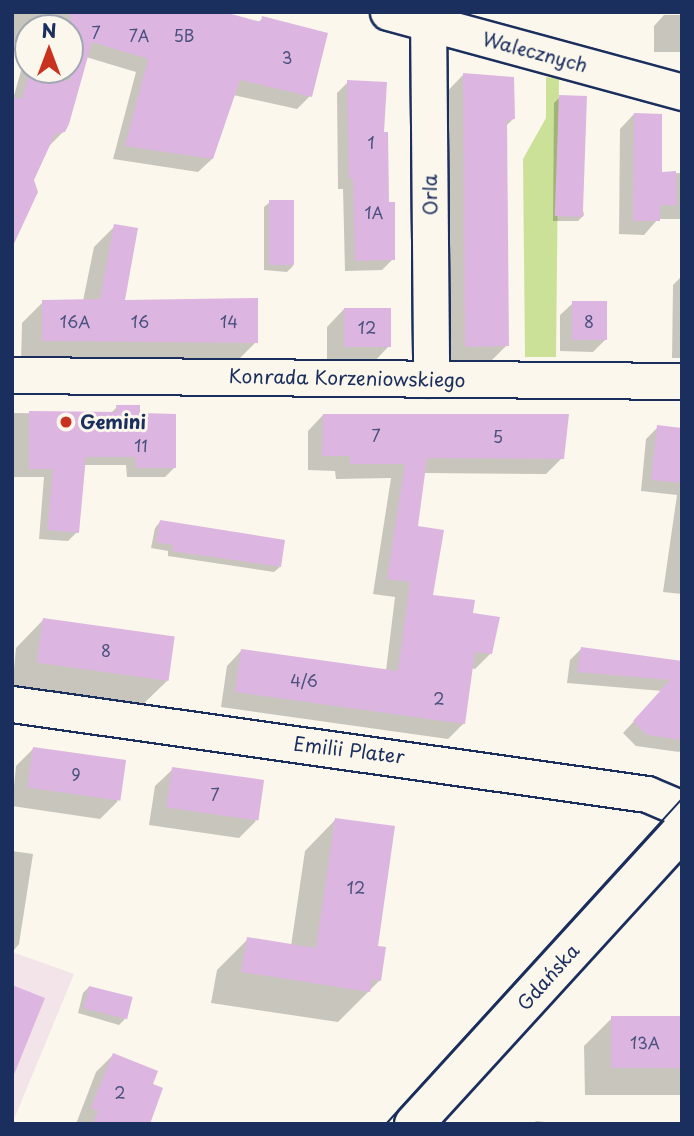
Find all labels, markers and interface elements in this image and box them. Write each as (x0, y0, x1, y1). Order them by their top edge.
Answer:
north arrow (14, 14, 84, 84)
text: N (41, 16, 57, 44)
house number: 7 (91, 22, 101, 42)
house number: 7A (129, 25, 149, 45)
house number: 5B (174, 25, 194, 45)
street label: Walecznych (480, 27, 590, 77)
house number: 3 (282, 47, 292, 67)
house number: 1 (367, 132, 375, 152)
street label: Orla (418, 174, 442, 216)
house number: 1A (365, 202, 383, 222)
house number: 16A (60, 311, 90, 331)
house number: 16 (131, 311, 149, 331)
house number: 14 (220, 311, 238, 331)
house number: 8 (584, 311, 594, 331)
house number: 12 (358, 317, 376, 337)
street label: Konrada Korzeniowskiego (229, 365, 465, 391)
place label: Gemini (80, 411, 146, 433)
marker: Gemini (58, 414, 74, 430)
house number: 7 (371, 425, 381, 445)
house number: 5 (493, 426, 503, 446)
house number: 11 (134, 435, 148, 455)
house number: 8 (101, 640, 111, 660)
house number: 4/6 (290, 670, 318, 690)
house number: 2 (433, 688, 445, 708)
street label: Emilii Plater (292, 732, 406, 768)
house number: 9 (71, 764, 81, 784)
house number: 7 (210, 784, 220, 804)
house number: 12 (347, 877, 365, 897)
street label: Gdańska (512, 939, 584, 1015)
house number: 13A (630, 1032, 660, 1052)
house number: 2 (114, 1082, 126, 1102)

